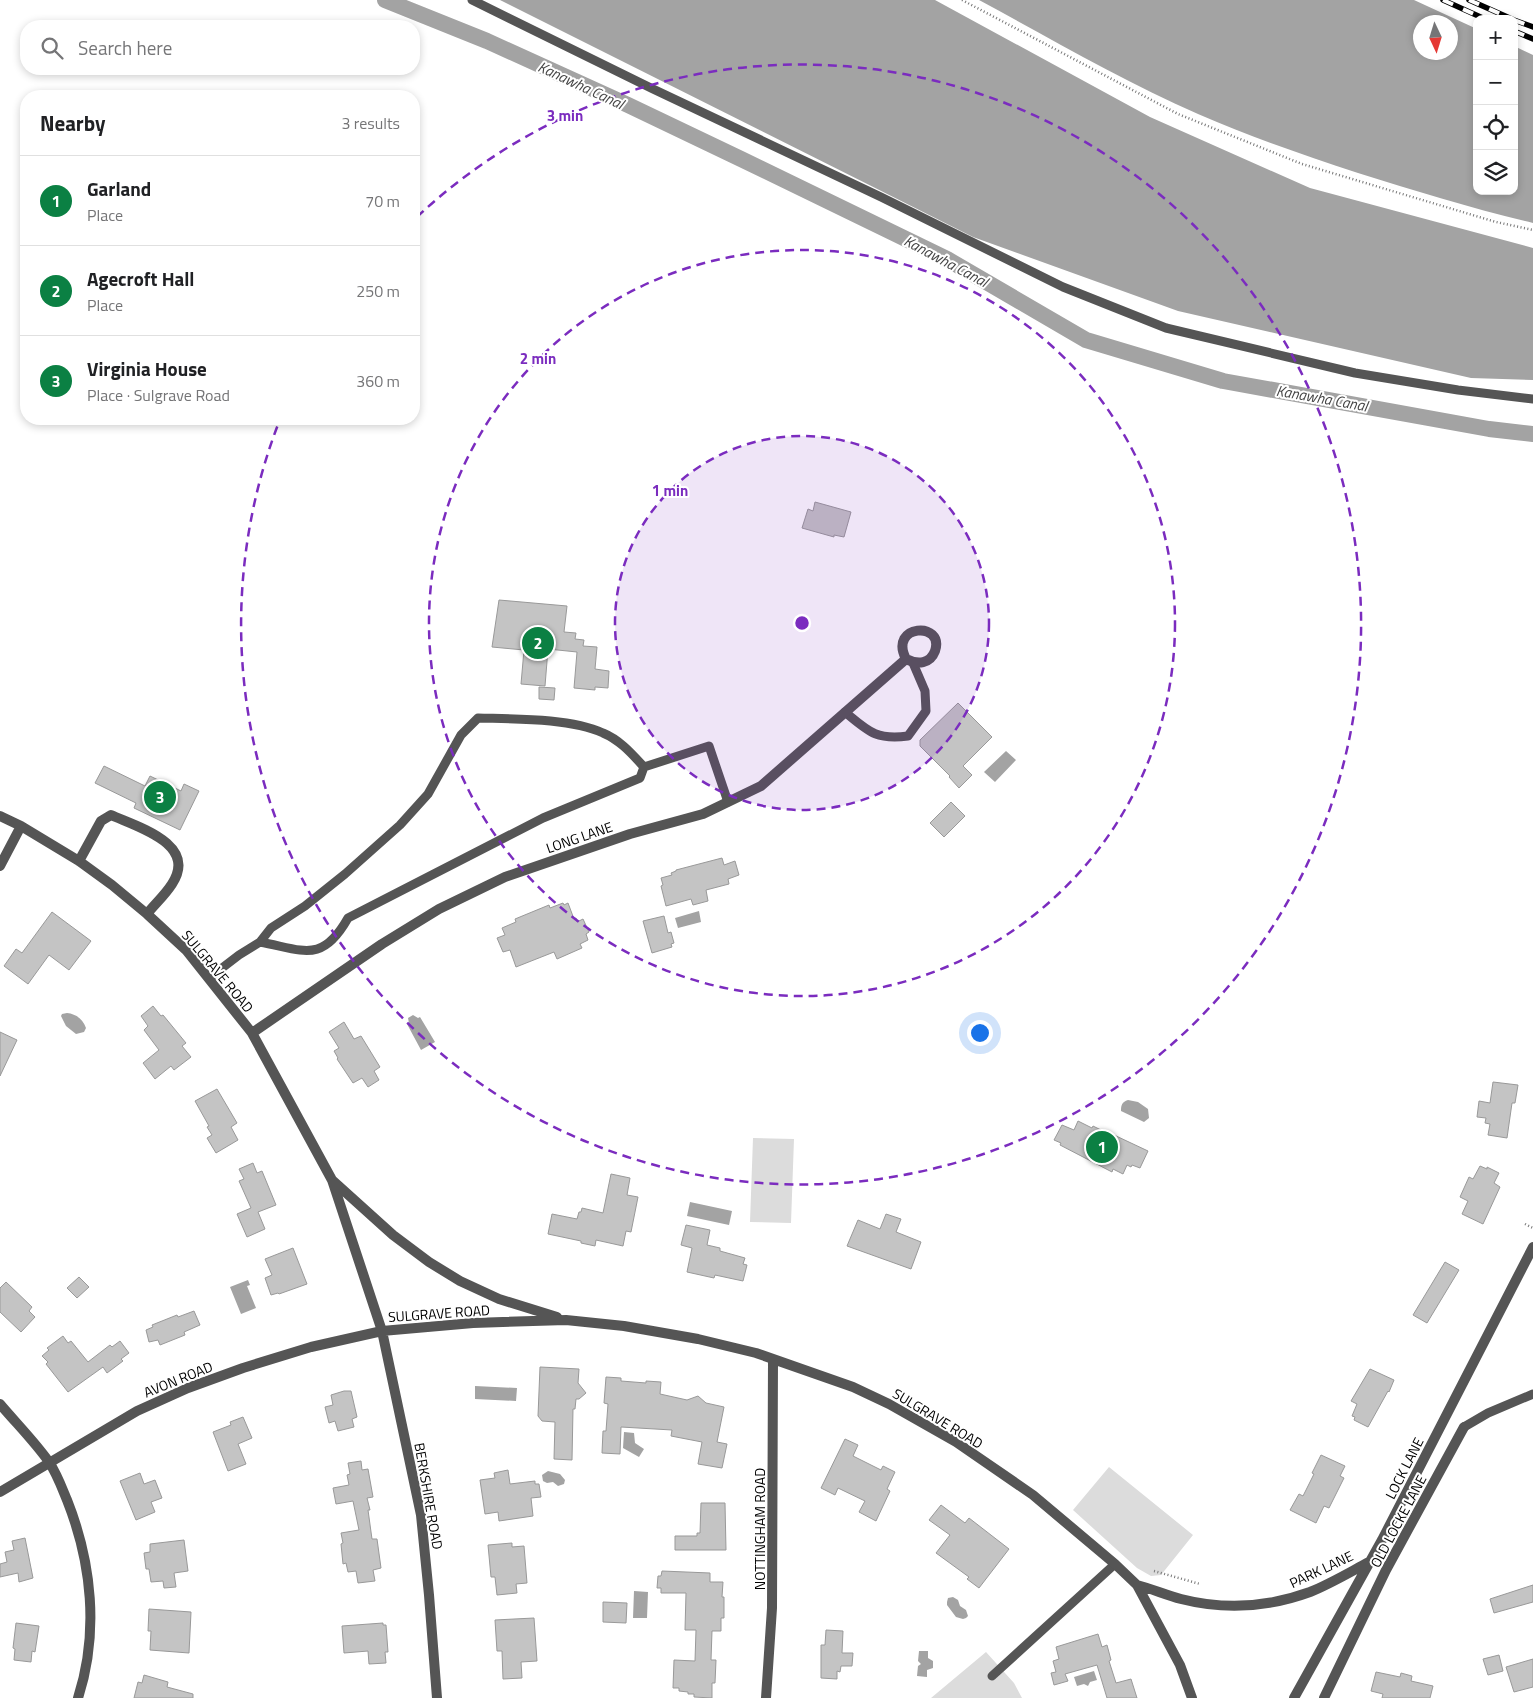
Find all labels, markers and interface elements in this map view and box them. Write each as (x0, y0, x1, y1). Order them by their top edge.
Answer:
north arrow (1413, 15, 1458, 60)
map controls (1473, 15, 1518, 195)
button: + (1473, 15, 1518, 60)
search box (20, 20, 420, 75)
text: Search here (78, 33, 172, 62)
icon: search (38, 34, 66, 62)
water label: Kanawha Canal (534, 55, 629, 116)
button: − (1473, 60, 1518, 105)
text: 3 min (547, 104, 583, 127)
button: locate (1473, 105, 1518, 150)
text: Nearby (40, 107, 105, 139)
text: 3 results (341, 111, 400, 135)
button: layers (1473, 150, 1518, 195)
text: Garland (87, 174, 151, 203)
text: 1 (52, 189, 60, 213)
text: 70 m (365, 189, 400, 213)
text: Place (87, 203, 123, 227)
water label: Kanawha Canal (900, 229, 994, 294)
text: Agecroft Hall (87, 264, 194, 293)
text: 2 (52, 279, 60, 303)
text: 250 m (356, 279, 400, 303)
text: Place (87, 293, 123, 317)
text: 2 min (520, 347, 556, 370)
text: Virginia House (87, 354, 207, 383)
text: 3 (52, 369, 60, 393)
text: 360 m (356, 369, 400, 393)
water label: Kanawha Canal (1275, 379, 1371, 418)
text: Place · Sulgrave Road (87, 383, 230, 407)
text: 1 min (652, 479, 688, 502)
centre of rings (793, 614, 811, 632)
pin: 2 (522, 624, 554, 662)
pin: 3 (144, 778, 176, 816)
street label: LONG LANE (543, 816, 615, 858)
street label: SULGRAVE ROAD (177, 925, 259, 1017)
your location (967, 1020, 993, 1046)
pin: 1 (1086, 1128, 1118, 1166)
street label: SULGRAVE ROAD (387, 1299, 491, 1327)
street label: AVON ROAD (140, 1356, 216, 1402)
street label: SULGRAVE ROAD (889, 1383, 987, 1453)
street label: LOCK LANE (1380, 1433, 1429, 1502)
street label: BERKSHIRE ROAD (409, 1441, 449, 1551)
street label: NOTTINGHAM ROAD (749, 1468, 770, 1590)
street label: OLD LOCKE LANE (1365, 1471, 1431, 1571)
street label: PARK LANE (1286, 1545, 1357, 1593)

